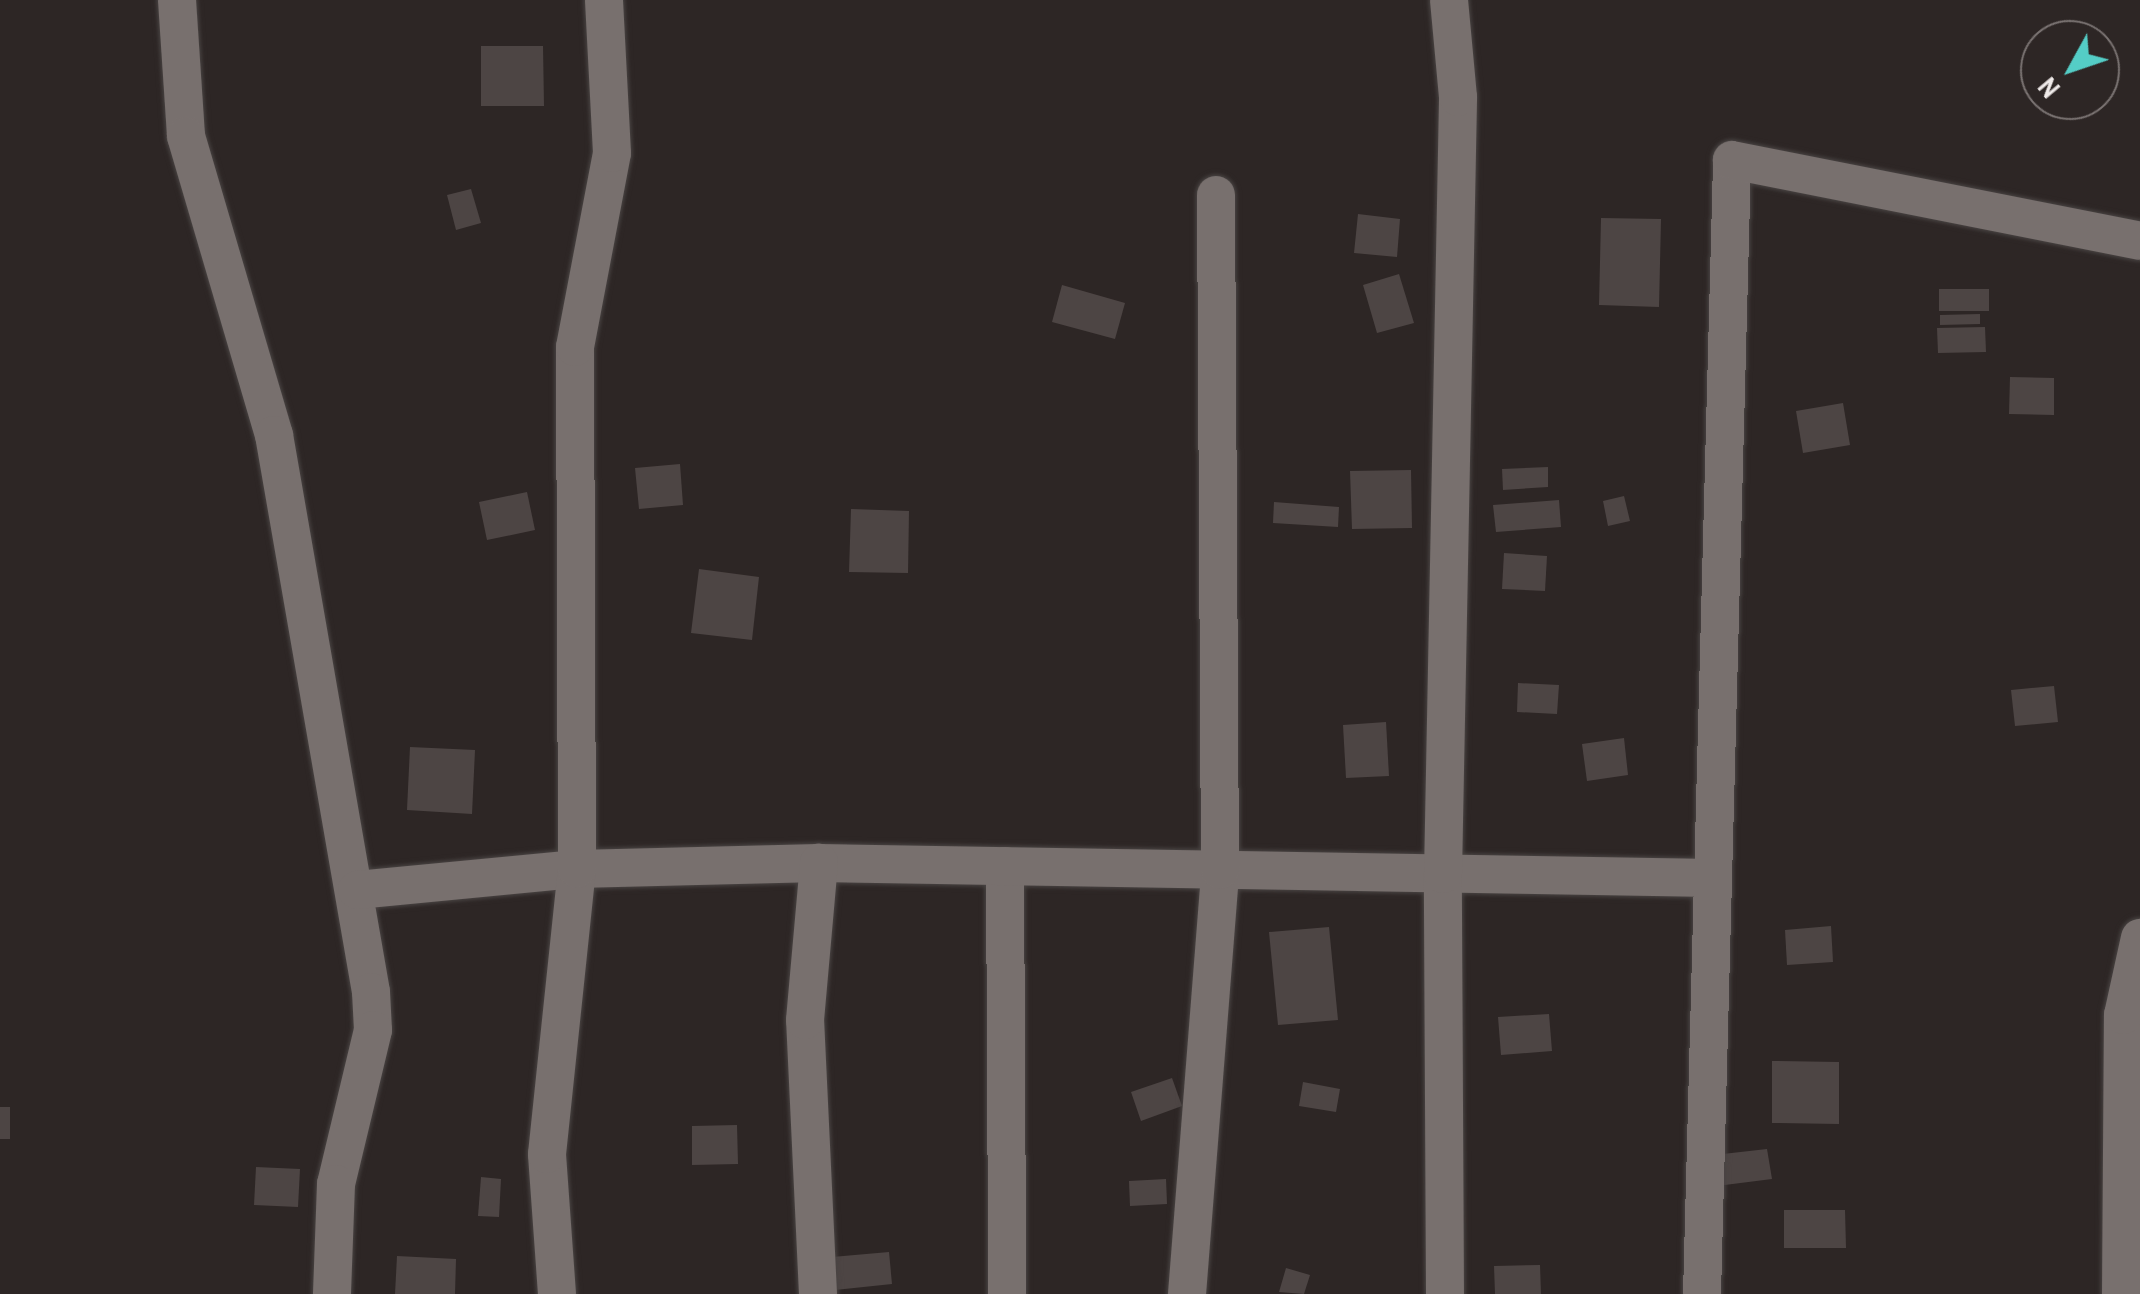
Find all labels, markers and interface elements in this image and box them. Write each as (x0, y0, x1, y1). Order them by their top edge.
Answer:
north arrow (2020, 20, 2120, 120)
text: N (2029, 69, 2068, 107)

